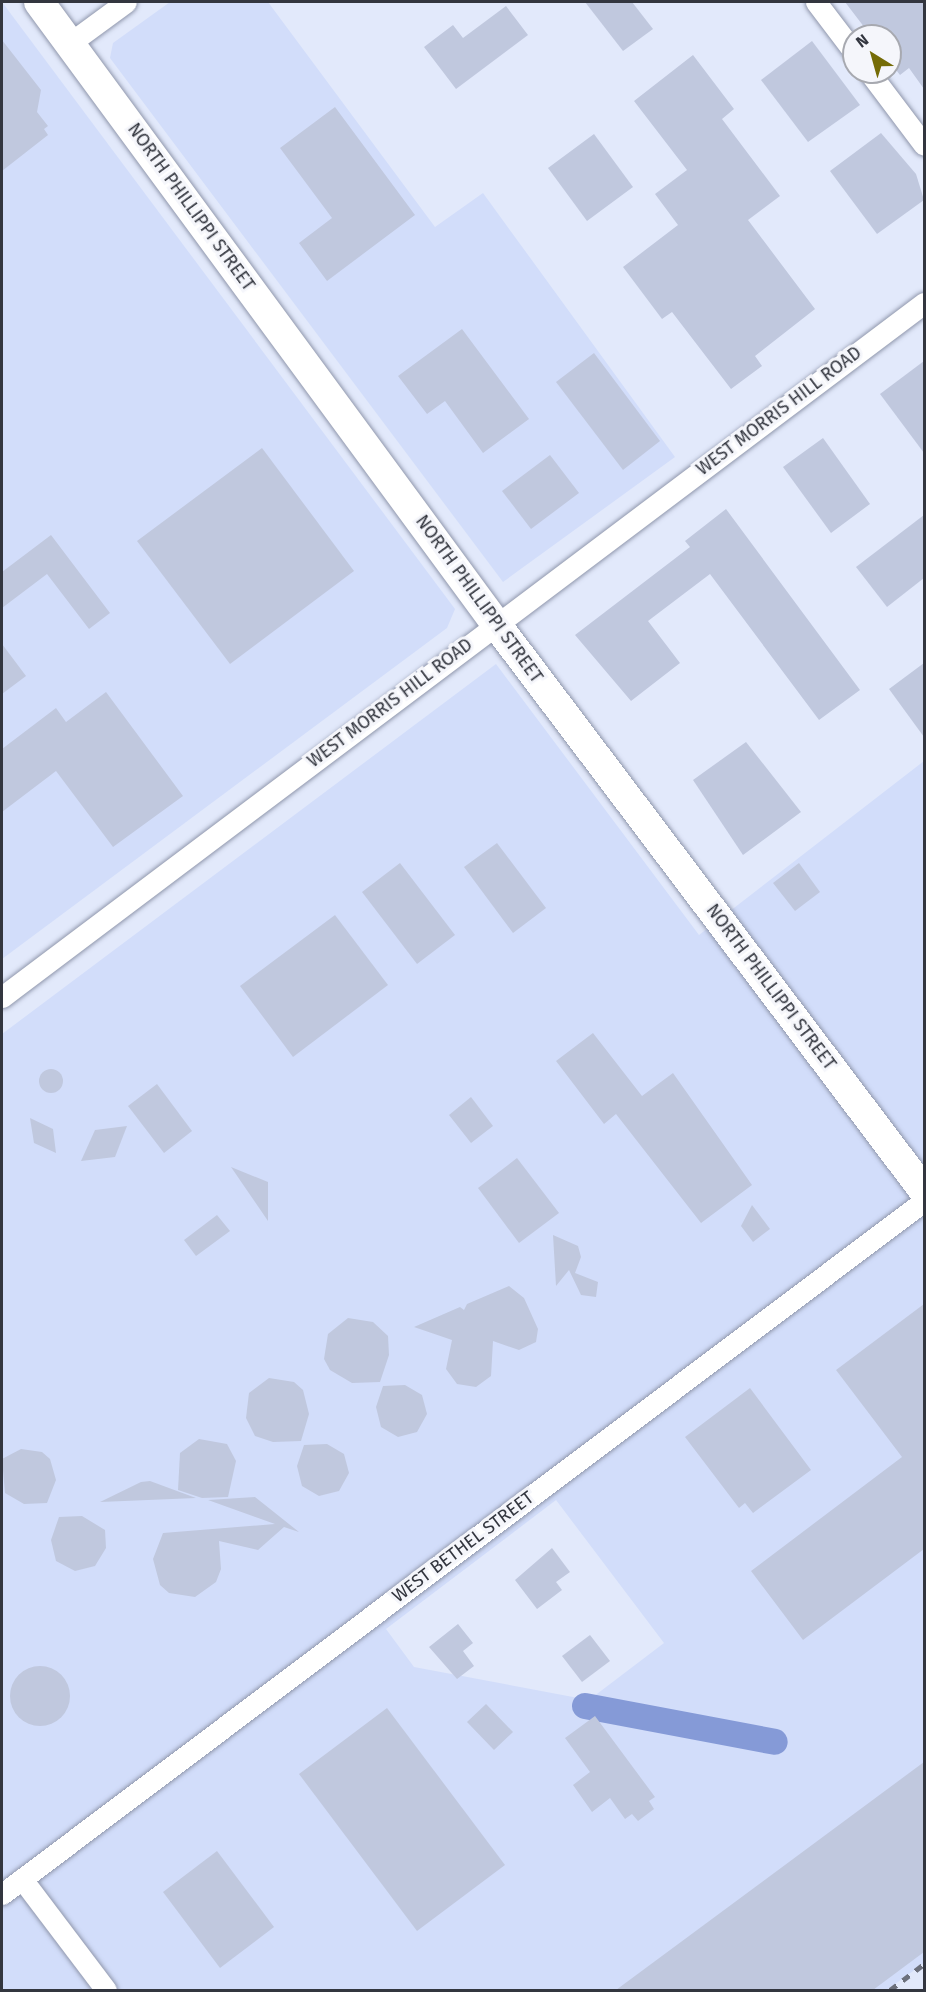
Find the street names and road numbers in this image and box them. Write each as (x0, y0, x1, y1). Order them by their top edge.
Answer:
street label: NORTH PHILLIPPI STREET (123, 119, 259, 295)
street label: WEST MORRIS HILL ROAD (692, 342, 866, 480)
street label: NORTH PHILLIPPI STREET (411, 511, 547, 687)
street label: WEST MORRIS HILL ROAD (303, 634, 477, 772)
street label: NORTH PHILLIPPI STREET (702, 900, 840, 1074)
street label: WEST BETHEL STREET (388, 1487, 538, 1607)

